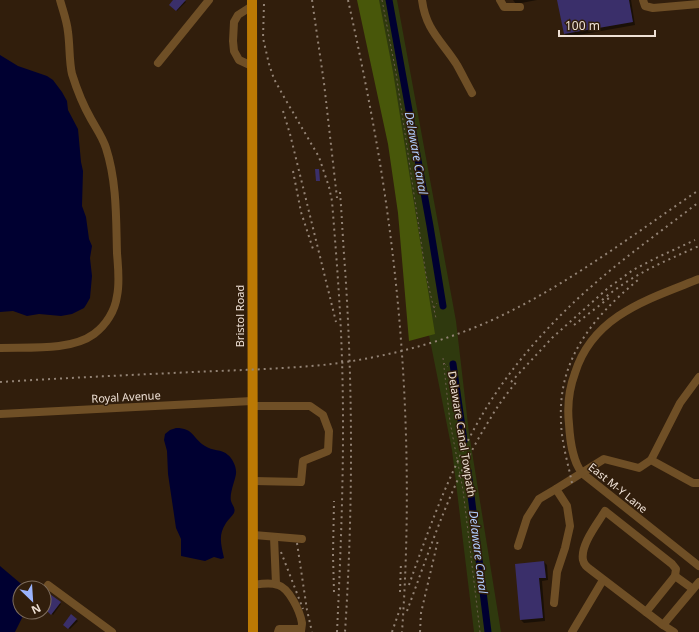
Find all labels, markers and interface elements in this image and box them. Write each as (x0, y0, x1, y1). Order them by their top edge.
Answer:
scale bar (559, 12, 655, 38)
text: 100 m (565, 17, 600, 34)
water label: Delaware Canal (401, 110, 432, 197)
street label: Bristol Road (232, 285, 247, 347)
street label: Delaware Canal Towpath (445, 370, 480, 498)
street label: Royal Avenue (91, 387, 161, 406)
street label: East M-Y Lane (586, 459, 651, 516)
water label: Delaware Canal (465, 509, 492, 595)
north arrow (12, 580, 52, 620)
text: N (29, 601, 44, 618)

